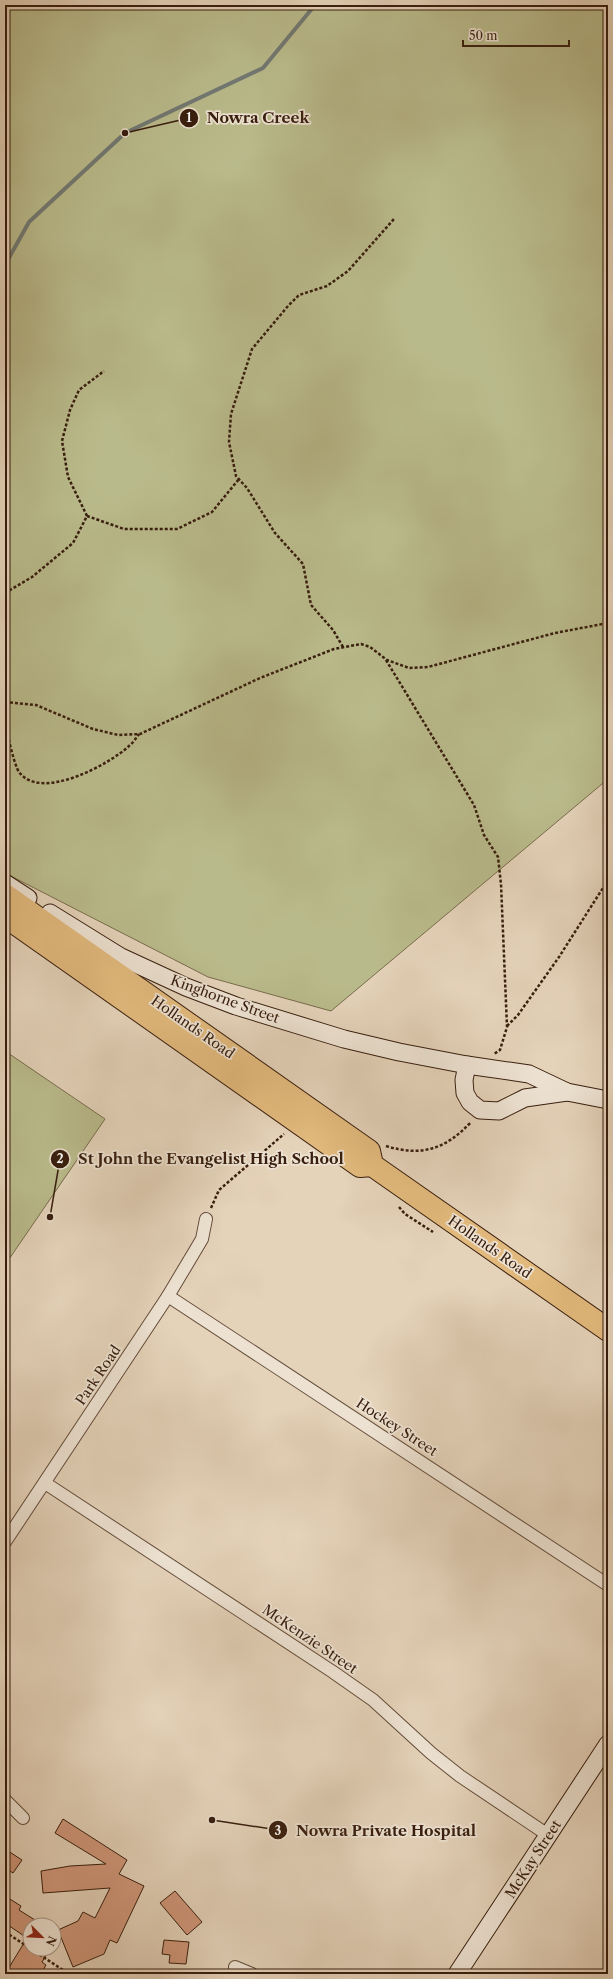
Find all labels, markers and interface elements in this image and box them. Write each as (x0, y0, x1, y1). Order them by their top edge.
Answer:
scale bar (463, 22, 569, 48)
text: 50 m (469, 28, 498, 43)
callout: Nowra Creek (179, 104, 317, 131)
text: Nowra Creek (207, 108, 310, 127)
text: 1 (186, 110, 192, 125)
street label: Kinghorne Street (168, 971, 282, 1027)
street label: Hollands Road (148, 992, 239, 1063)
callout: St John the Evangelist High School (50, 1145, 352, 1172)
text: St John the Evangelist High School (78, 1149, 344, 1168)
text: 2 (56, 1151, 64, 1166)
street label: Hollands Road (445, 1212, 536, 1283)
street label: Park Road (71, 1341, 125, 1408)
street label: Hockey Street (353, 1394, 441, 1460)
street label: McKenzie Street (259, 1600, 361, 1678)
street label: McKay Street (501, 1816, 565, 1902)
callout: Nowra Private Hospital (268, 1817, 484, 1844)
text: Nowra Private Hospital (296, 1821, 476, 1840)
text: 3 (275, 1823, 282, 1838)
north arrow (22, 1917, 62, 1957)
text: N (43, 1934, 59, 1949)

